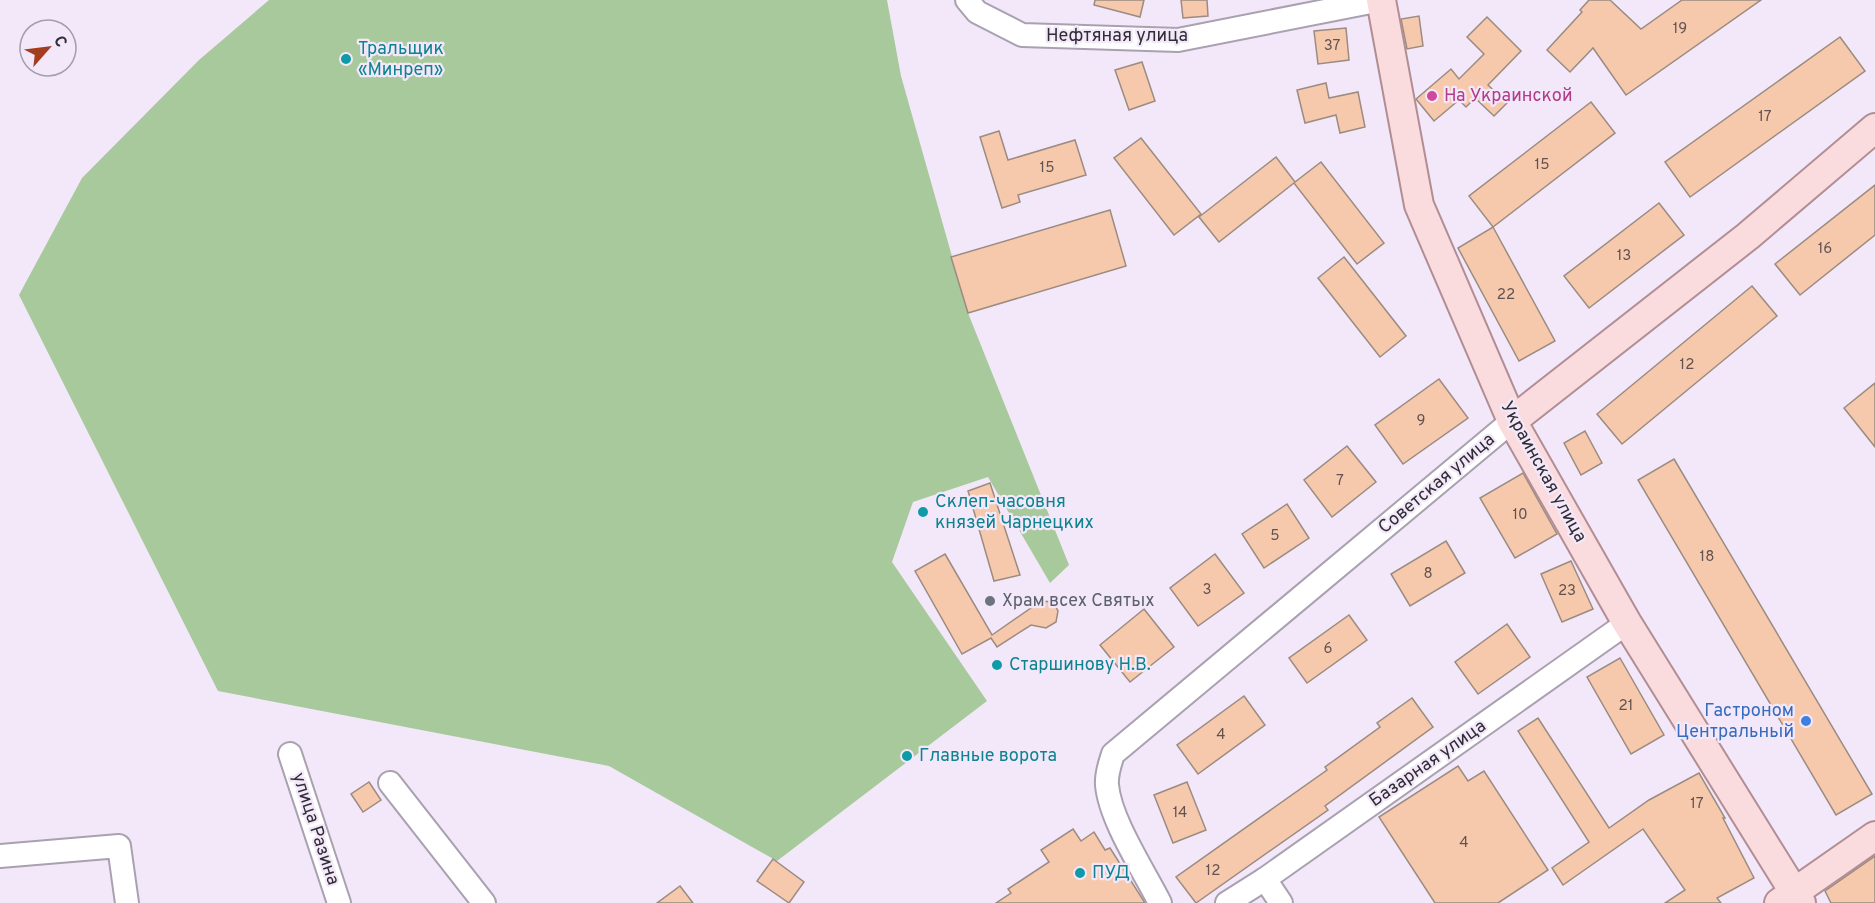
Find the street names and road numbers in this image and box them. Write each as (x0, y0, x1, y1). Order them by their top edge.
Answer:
street label: Нефтяная улица (1046, 25, 1188, 48)
street label: Украинская улица (1495, 397, 1591, 547)
street label: Советская улица (1374, 429, 1500, 539)
street label: Базарная улица (1365, 715, 1491, 813)
street label: улица Разина (286, 770, 344, 888)

